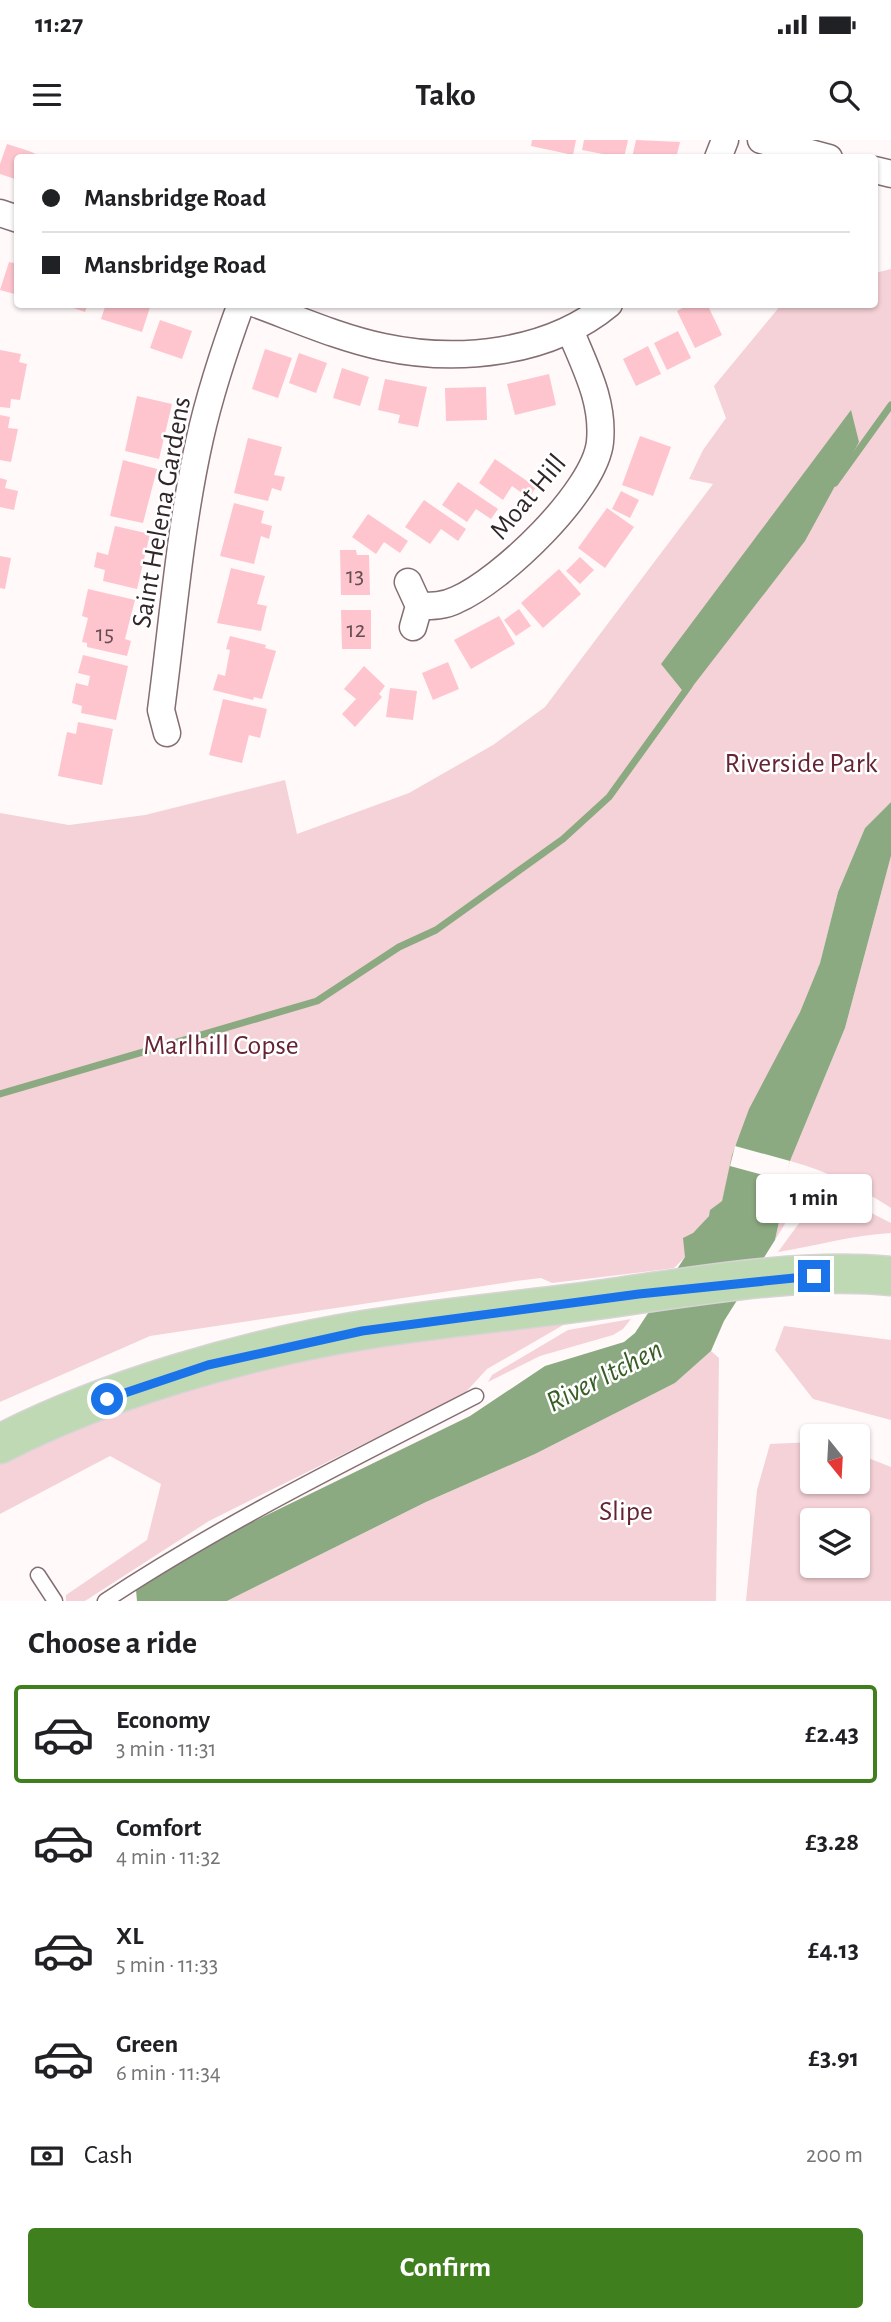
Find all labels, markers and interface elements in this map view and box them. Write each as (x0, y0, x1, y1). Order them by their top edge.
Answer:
text: 11:27 (35, 11, 83, 37)
icon: menu (28, 76, 66, 114)
icon: search (825, 76, 863, 114)
text: Tako (415, 79, 476, 111)
text: Mansbridge Road (84, 185, 266, 211)
text: Mansbridge Road (84, 252, 266, 278)
street label: Saint Helena Gardens (128, 395, 196, 630)
street label: Moat Hill (485, 449, 572, 545)
house number: 13 (346, 564, 364, 588)
house number: 12 (346, 618, 366, 642)
house number: 15 (96, 622, 114, 646)
park label: Riverside Park (724, 750, 878, 778)
park label: Marlhill Copse (143, 1032, 299, 1060)
callout: 1 min (756, 1174, 872, 1224)
text: 1 min (790, 1187, 838, 1210)
route end (798, 1260, 830, 1292)
water label: River Itchen (541, 1334, 667, 1418)
route start (91, 1383, 123, 1415)
north arrow (800, 1424, 870, 1494)
map controls (800, 1424, 870, 1578)
park label: Slipe (599, 1498, 653, 1526)
button: layers (800, 1508, 870, 1578)
text: Choose a ride (28, 1627, 197, 1659)
icon: car (32, 1703, 95, 1766)
text: Economy (116, 1707, 210, 1733)
text: £2.43 (805, 1721, 859, 1747)
text: 3 min · 11:31 (116, 1738, 216, 1761)
icon: car (32, 1811, 95, 1874)
text: Comfort (116, 1815, 201, 1841)
text: £3.28 (805, 1829, 859, 1855)
text: 4 min · 11:32 (116, 1846, 221, 1869)
icon: car (32, 1919, 95, 1982)
text: XL (116, 1923, 143, 1949)
text: £4.13 (808, 1937, 859, 1963)
text: 5 min · 11:33 (116, 1954, 218, 1977)
icon: car (32, 2027, 95, 2090)
text: Green (116, 2031, 178, 2057)
text: £3.91 (808, 2045, 859, 2071)
text: 6 min · 11:34 (116, 2062, 221, 2085)
icon: cash (28, 2137, 66, 2175)
text: Cash (84, 2142, 133, 2168)
text: 200 m (806, 2144, 863, 2167)
button: Confirm (28, 2228, 863, 2308)

